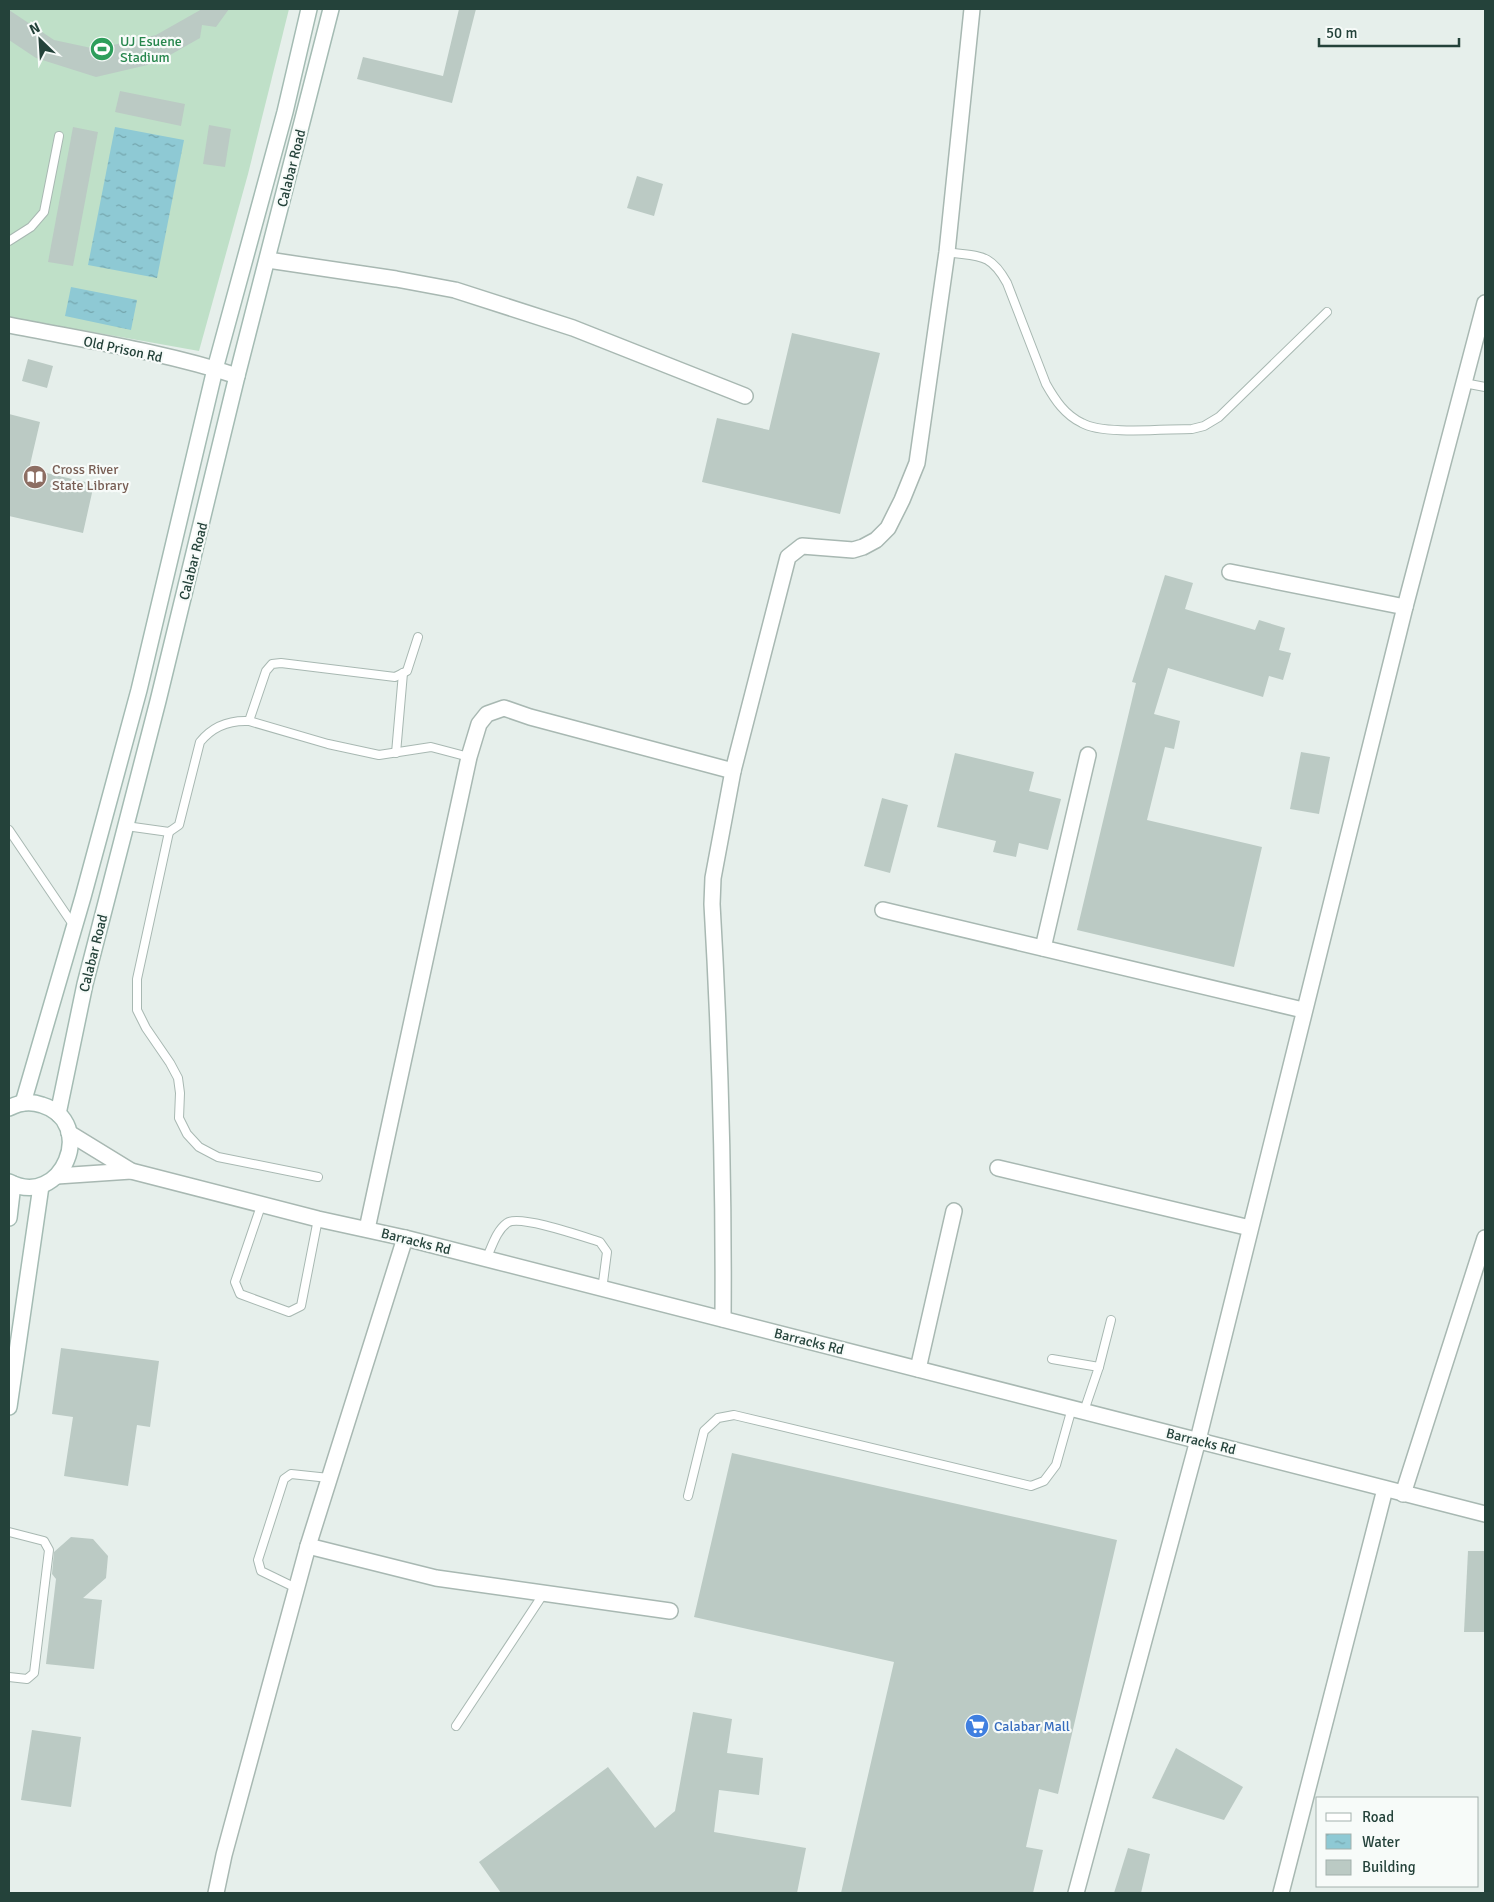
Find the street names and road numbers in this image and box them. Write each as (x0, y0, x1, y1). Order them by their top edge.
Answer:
street label: Calabar Road (274, 128, 309, 209)
street label: Old Prison Rd (82, 333, 164, 366)
street label: Calabar Road (176, 521, 211, 602)
street label: Calabar Road (76, 913, 111, 994)
street label: Barracks Rd (379, 1225, 453, 1258)
street label: Barracks Rd (772, 1325, 846, 1358)
street label: Barracks Rd (1164, 1425, 1238, 1458)

